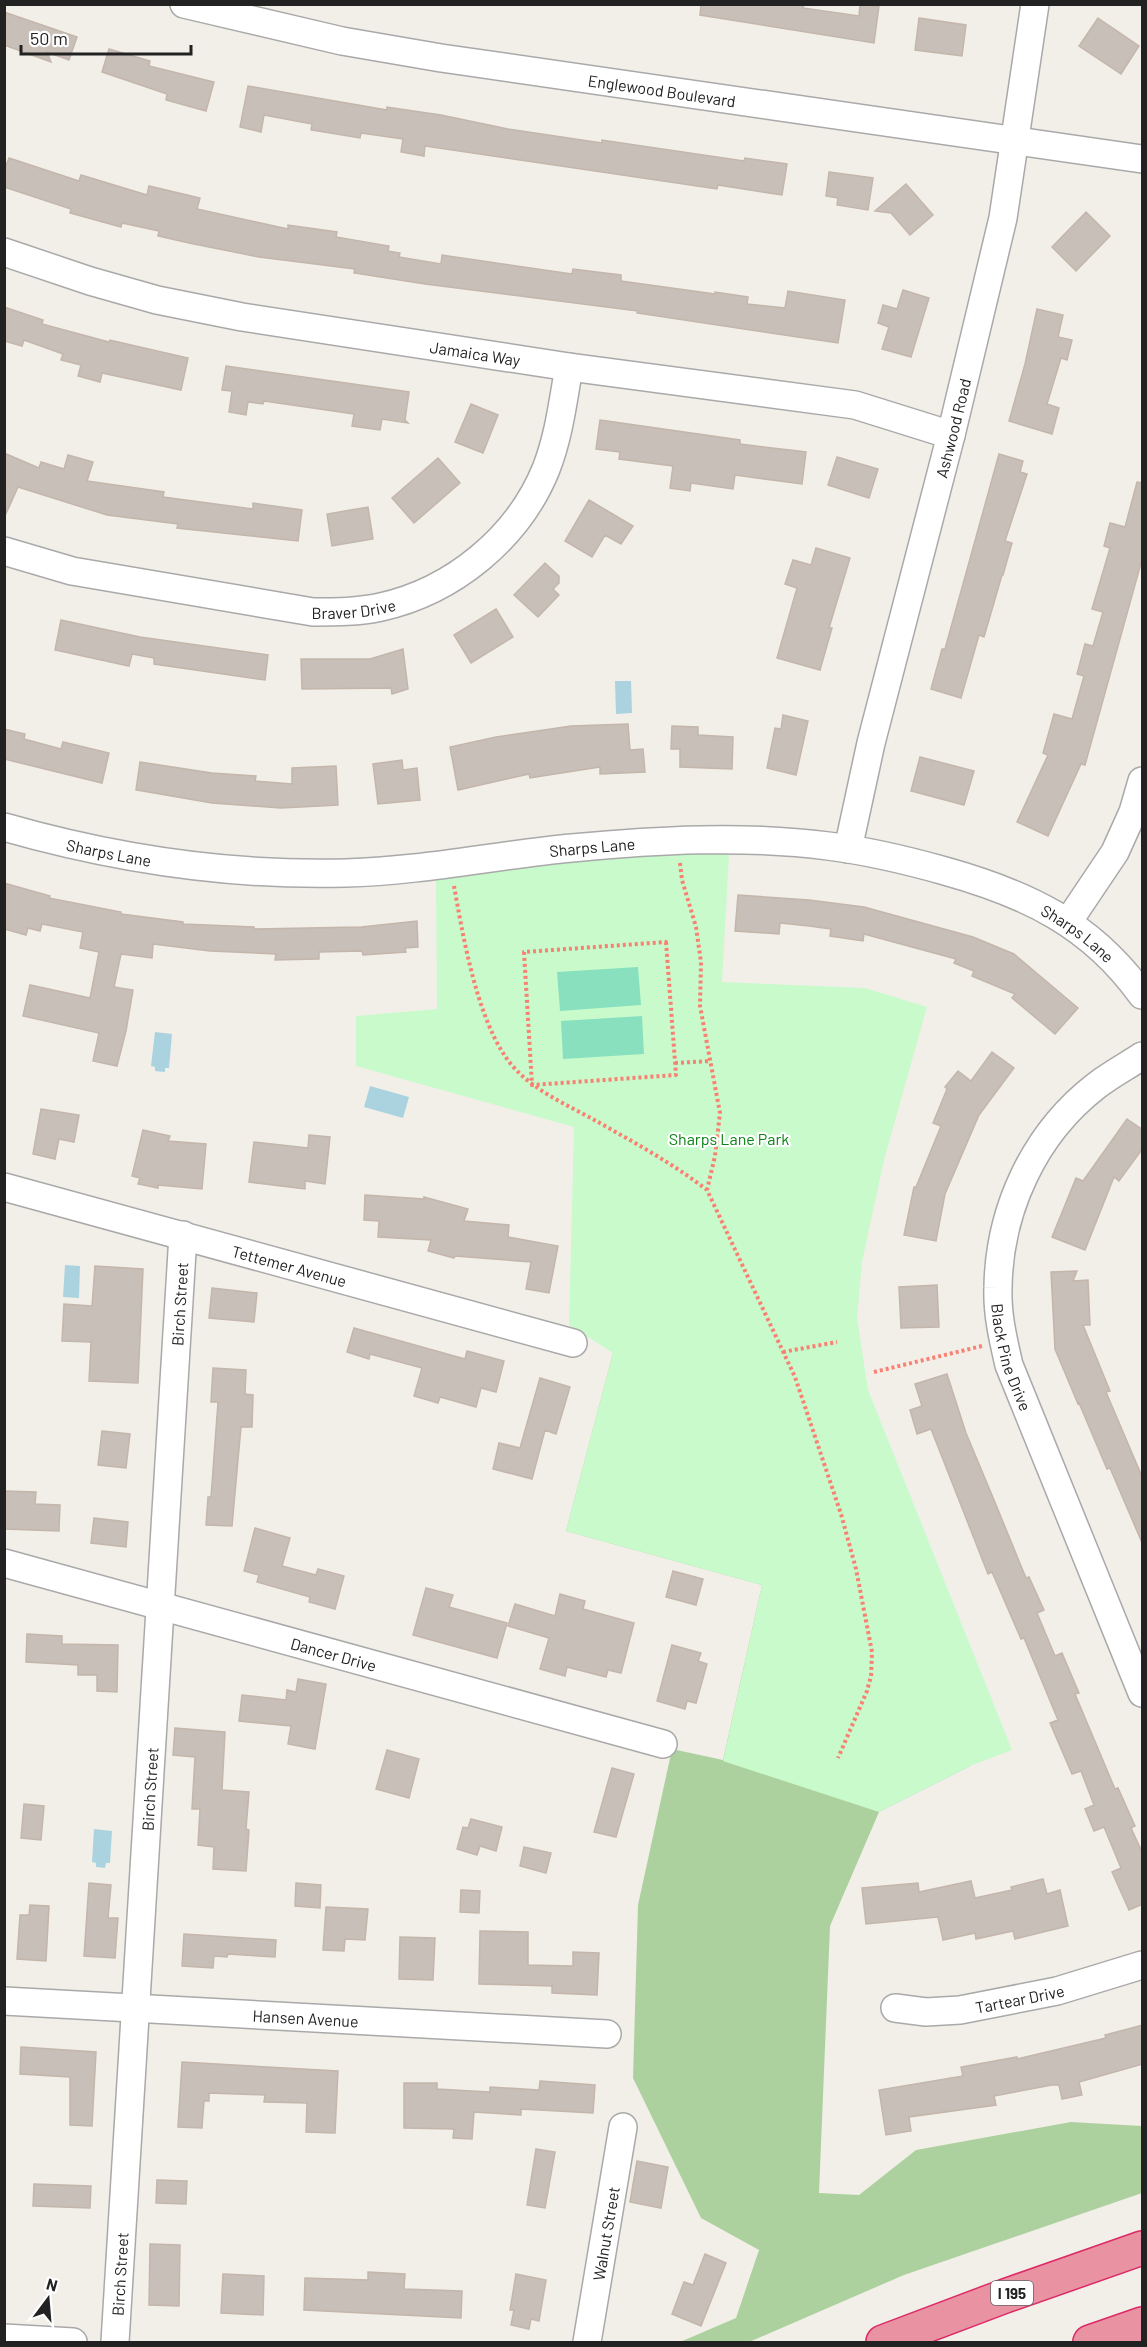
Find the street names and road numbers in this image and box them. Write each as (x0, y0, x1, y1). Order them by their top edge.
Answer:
street label: Englewood Boulevard (587, 70, 737, 110)
street label: Jamaica Way (429, 336, 522, 369)
street label: Ashwood Road (931, 376, 974, 480)
street label: Braver Drive (311, 594, 398, 622)
street label: Sharps Lane (548, 833, 636, 860)
street label: Sharps Lane (65, 834, 153, 869)
street label: Sharps Lane (1038, 900, 1118, 966)
street label: Tettemer Avenue (230, 1241, 349, 1290)
street label: Birch Street (167, 1262, 191, 1346)
street label: Black Pine Drive (989, 1303, 1036, 1413)
street label: Dancer Drive (289, 1633, 379, 1674)
street label: Birch Street (137, 1747, 161, 1831)
street label: Tartear Drive (974, 1980, 1066, 2016)
street label: Hansen Avenue (252, 2005, 359, 2030)
street label: Walnut Street (588, 2185, 622, 2282)
street label: Birch Street (107, 2232, 131, 2317)
road number: I 195 (991, 2281, 1033, 2305)

